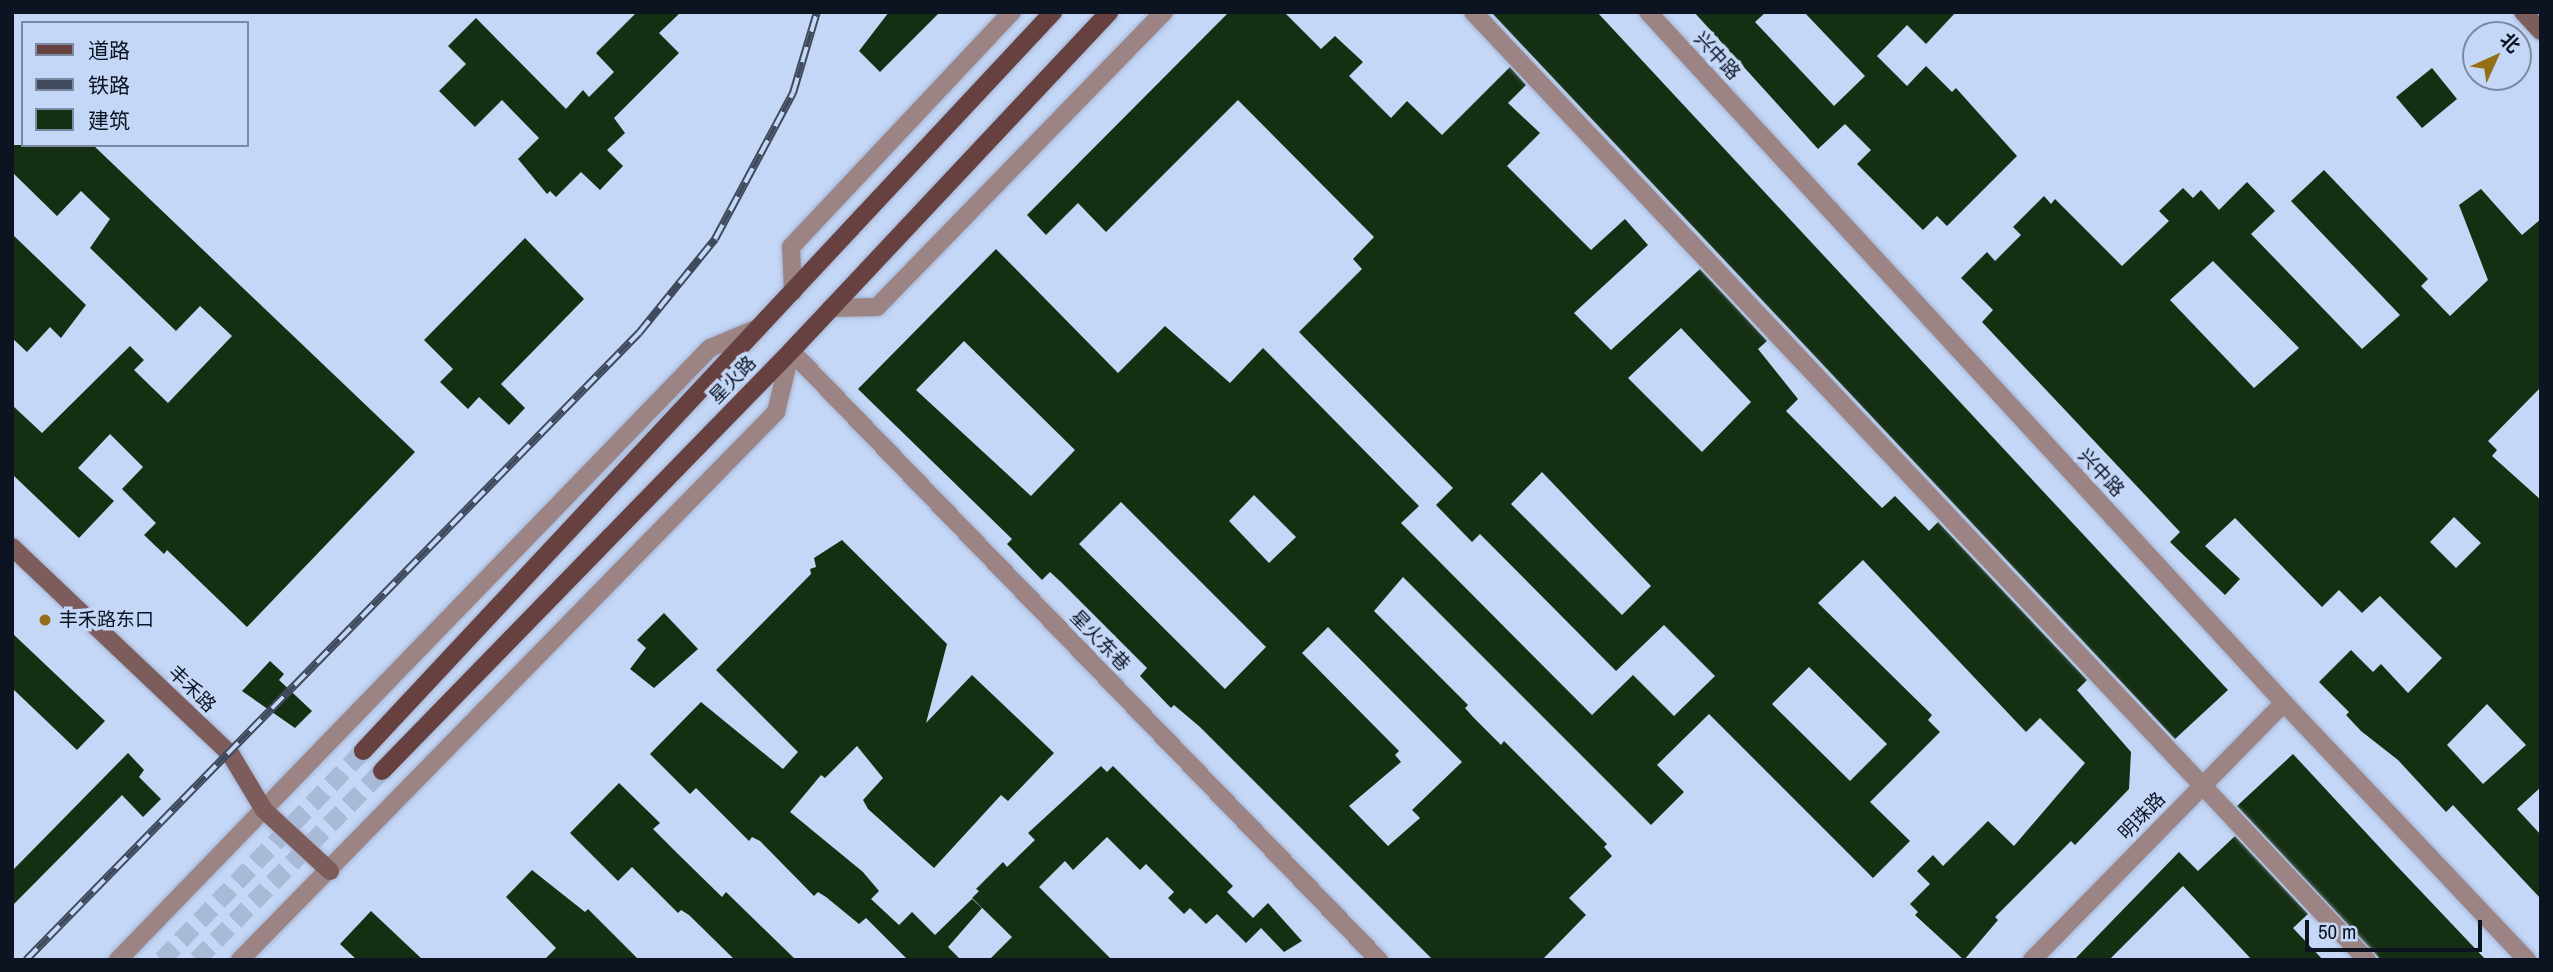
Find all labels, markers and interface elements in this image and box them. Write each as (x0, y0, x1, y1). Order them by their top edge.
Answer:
legend (21, 21, 248, 147)
north arrow (2462, 21, 2532, 91)
street label: 兴中路 (1689, 27, 1745, 85)
text: 北 (2495, 27, 2526, 58)
text: 道路 (88, 36, 130, 65)
text: 铁路 (88, 71, 130, 100)
text: 建筑 (88, 106, 130, 135)
street label: 星火路 (705, 352, 761, 408)
street label: 兴中路 (2073, 444, 2129, 502)
street label: 星火东巷 (1065, 606, 1135, 676)
place label: 丰禾路东口 (59, 609, 154, 631)
marker: 丰禾路东口 (37, 612, 53, 628)
street label: 丰禾路 (164, 661, 220, 717)
street label: 明珠路 (2114, 788, 2170, 844)
scale bar (2308, 906, 2485, 950)
text: 50 m (2318, 917, 2356, 946)

